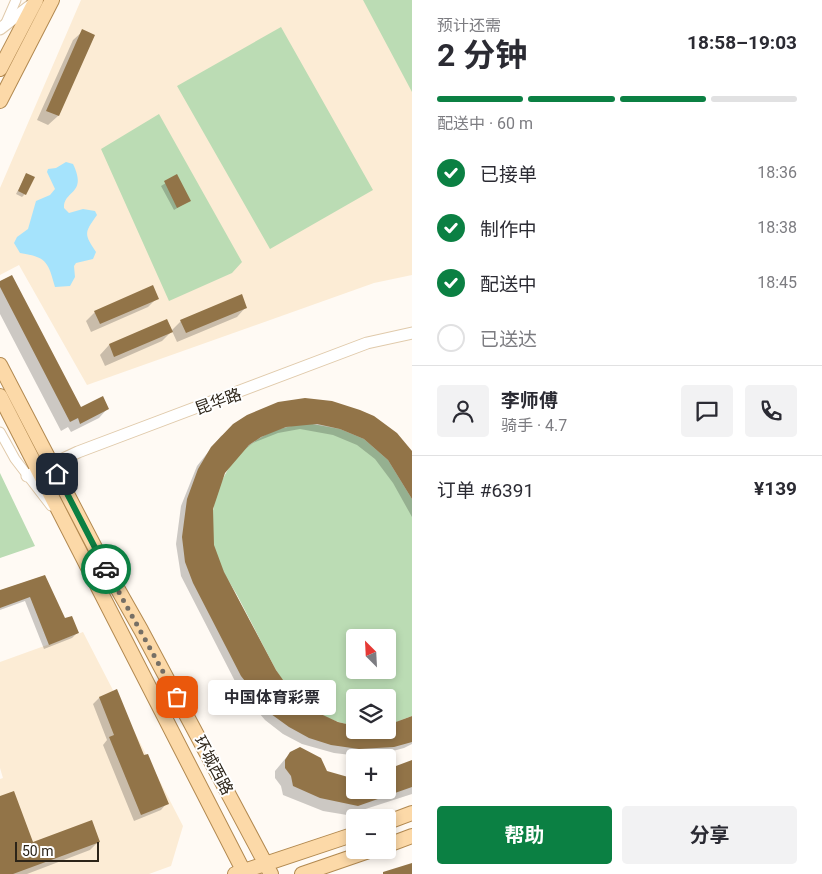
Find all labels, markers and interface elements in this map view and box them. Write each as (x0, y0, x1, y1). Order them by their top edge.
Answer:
text: 预计还需 (437, 16, 501, 35)
text: 18:58–19:03 (687, 31, 797, 54)
text: 2 分钟 (437, 36, 527, 74)
text: 配送中 · 60 m (437, 114, 533, 133)
icon: check (437, 159, 465, 187)
text: 已接单 (480, 163, 537, 186)
text: 18:36 (757, 163, 797, 182)
icon: check (437, 214, 465, 242)
text: 制作中 (480, 218, 537, 241)
text: 18:38 (757, 218, 797, 237)
icon: check (437, 269, 465, 297)
text: 配送中 (480, 273, 537, 296)
text: 18:45 (757, 273, 797, 292)
text: 已送达 (480, 328, 537, 351)
street label: 昆华路 (192, 384, 244, 419)
button: person (437, 385, 489, 437)
button: chat (681, 385, 733, 437)
button: phone (745, 385, 797, 437)
text: 李师傅 (501, 389, 558, 412)
text: 骑手 · 4.7 (501, 416, 567, 435)
pin (36, 453, 78, 495)
icon: home (43, 460, 71, 488)
text: ¥139 (754, 477, 797, 500)
text: 订单 #6391 (437, 479, 534, 502)
courier (81, 544, 131, 594)
icon: car (92, 555, 120, 583)
north arrow (346, 629, 396, 679)
map controls (346, 629, 396, 859)
pin (156, 676, 198, 718)
callout: 中国体育彩票 (207, 680, 334, 714)
icon: bag (163, 683, 191, 711)
text: 中国体育彩票 (224, 688, 320, 707)
button: layers (346, 689, 396, 739)
street label: 环城西路 (190, 733, 237, 798)
button: + (346, 749, 396, 799)
button: 帮助 (437, 806, 612, 864)
button: 分享 (622, 806, 797, 864)
button: − (346, 809, 396, 859)
scale bar (15, 839, 99, 862)
text: 50 m (22, 843, 54, 859)

